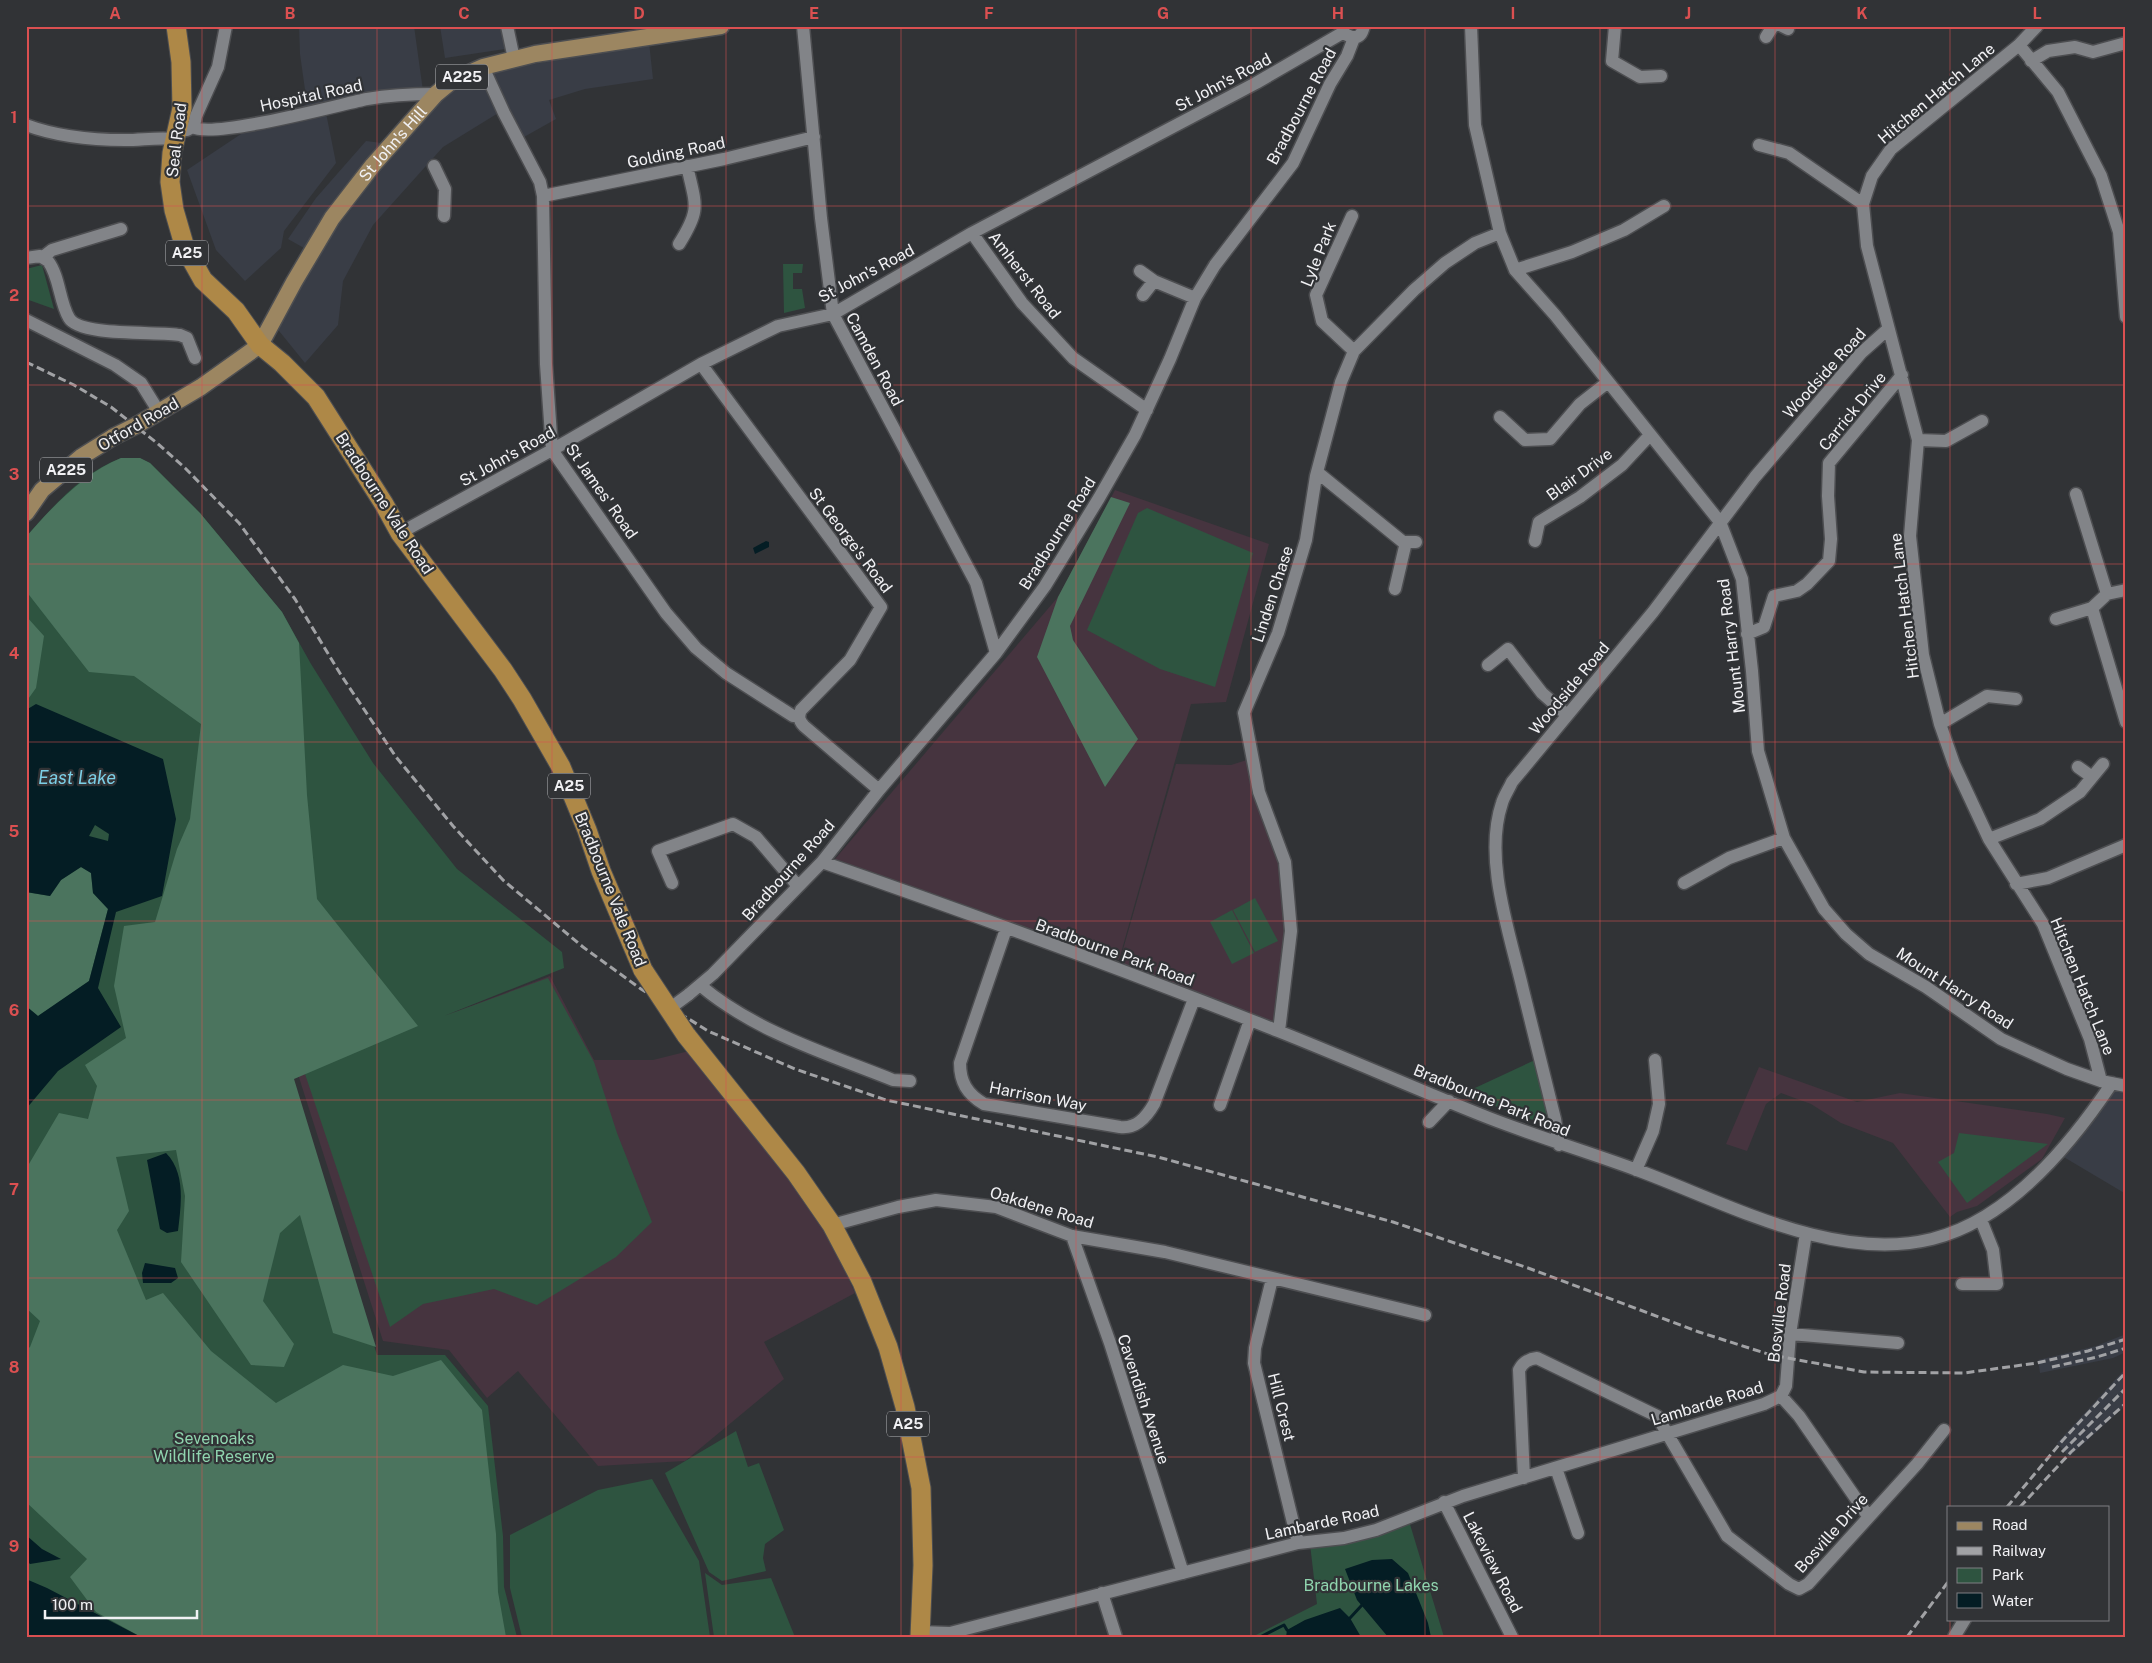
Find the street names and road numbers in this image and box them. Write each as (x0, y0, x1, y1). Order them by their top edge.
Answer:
street label: Hitchen Hatch Lane (1874, 39, 1999, 148)
street label: Bradbourne Road (1263, 45, 1340, 168)
street label: St John's Road (1172, 49, 1274, 116)
road number: A225 (436, 64, 488, 90)
street label: Hospital Road (258, 75, 364, 116)
street label: Seal Road (162, 102, 191, 179)
street label: St John's Hill (355, 102, 431, 185)
street label: Golding Road (625, 133, 727, 172)
street label: Lyle Park (1297, 219, 1340, 290)
street label: Amherst Road (985, 228, 1065, 323)
road number: A25 (166, 240, 208, 266)
street label: St John's Road (815, 240, 917, 307)
street label: Camden Road (842, 309, 907, 409)
street label: Woodside Road (1779, 324, 1870, 422)
street label: Carrick Drive (1815, 368, 1890, 455)
street label: Otford Road (95, 394, 182, 455)
street label: St John's Road (456, 422, 558, 490)
street label: Bradbourne Vale Road (332, 429, 438, 578)
street label: St James' Road (562, 440, 642, 543)
street label: Blair Drive (1543, 444, 1616, 505)
road number: A225 (40, 458, 92, 482)
street label: Bradbourne Road (1015, 473, 1100, 593)
street label: St George's Road (805, 484, 896, 597)
street label: Hitchen Hatch Lane (1886, 532, 1923, 680)
street label: Linden Chase (1248, 543, 1297, 645)
street label: Mount Harry Road (1714, 578, 1749, 714)
street label: Woodside Road (1525, 638, 1613, 738)
road number: A25 (548, 774, 590, 798)
street label: Bradbourne Vale Road (571, 809, 650, 969)
street label: Bradbourne Road (738, 816, 839, 925)
street label: Bradbourne Park Road (1033, 915, 1197, 990)
street label: Hitchen Hatch Lane (2046, 915, 2119, 1058)
street label: Mount Harry Road (1893, 944, 2017, 1033)
street label: Bradbourne Park Road (1411, 1060, 1573, 1141)
street label: Harrison Way (987, 1078, 1089, 1115)
street label: Oakdene Road (988, 1183, 1096, 1232)
street label: Bosville Road (1764, 1262, 1795, 1364)
street label: Cavendish Avenue (1114, 1332, 1173, 1467)
street label: Hill Crest (1264, 1371, 1299, 1443)
street label: Lambarde Road (1649, 1377, 1766, 1430)
road number: A25 (887, 1412, 929, 1436)
street label: Bosville Drive (1791, 1490, 1872, 1577)
street label: Lambarde Road (1263, 1501, 1381, 1544)
street label: Lakeview Road (1459, 1509, 1526, 1616)

